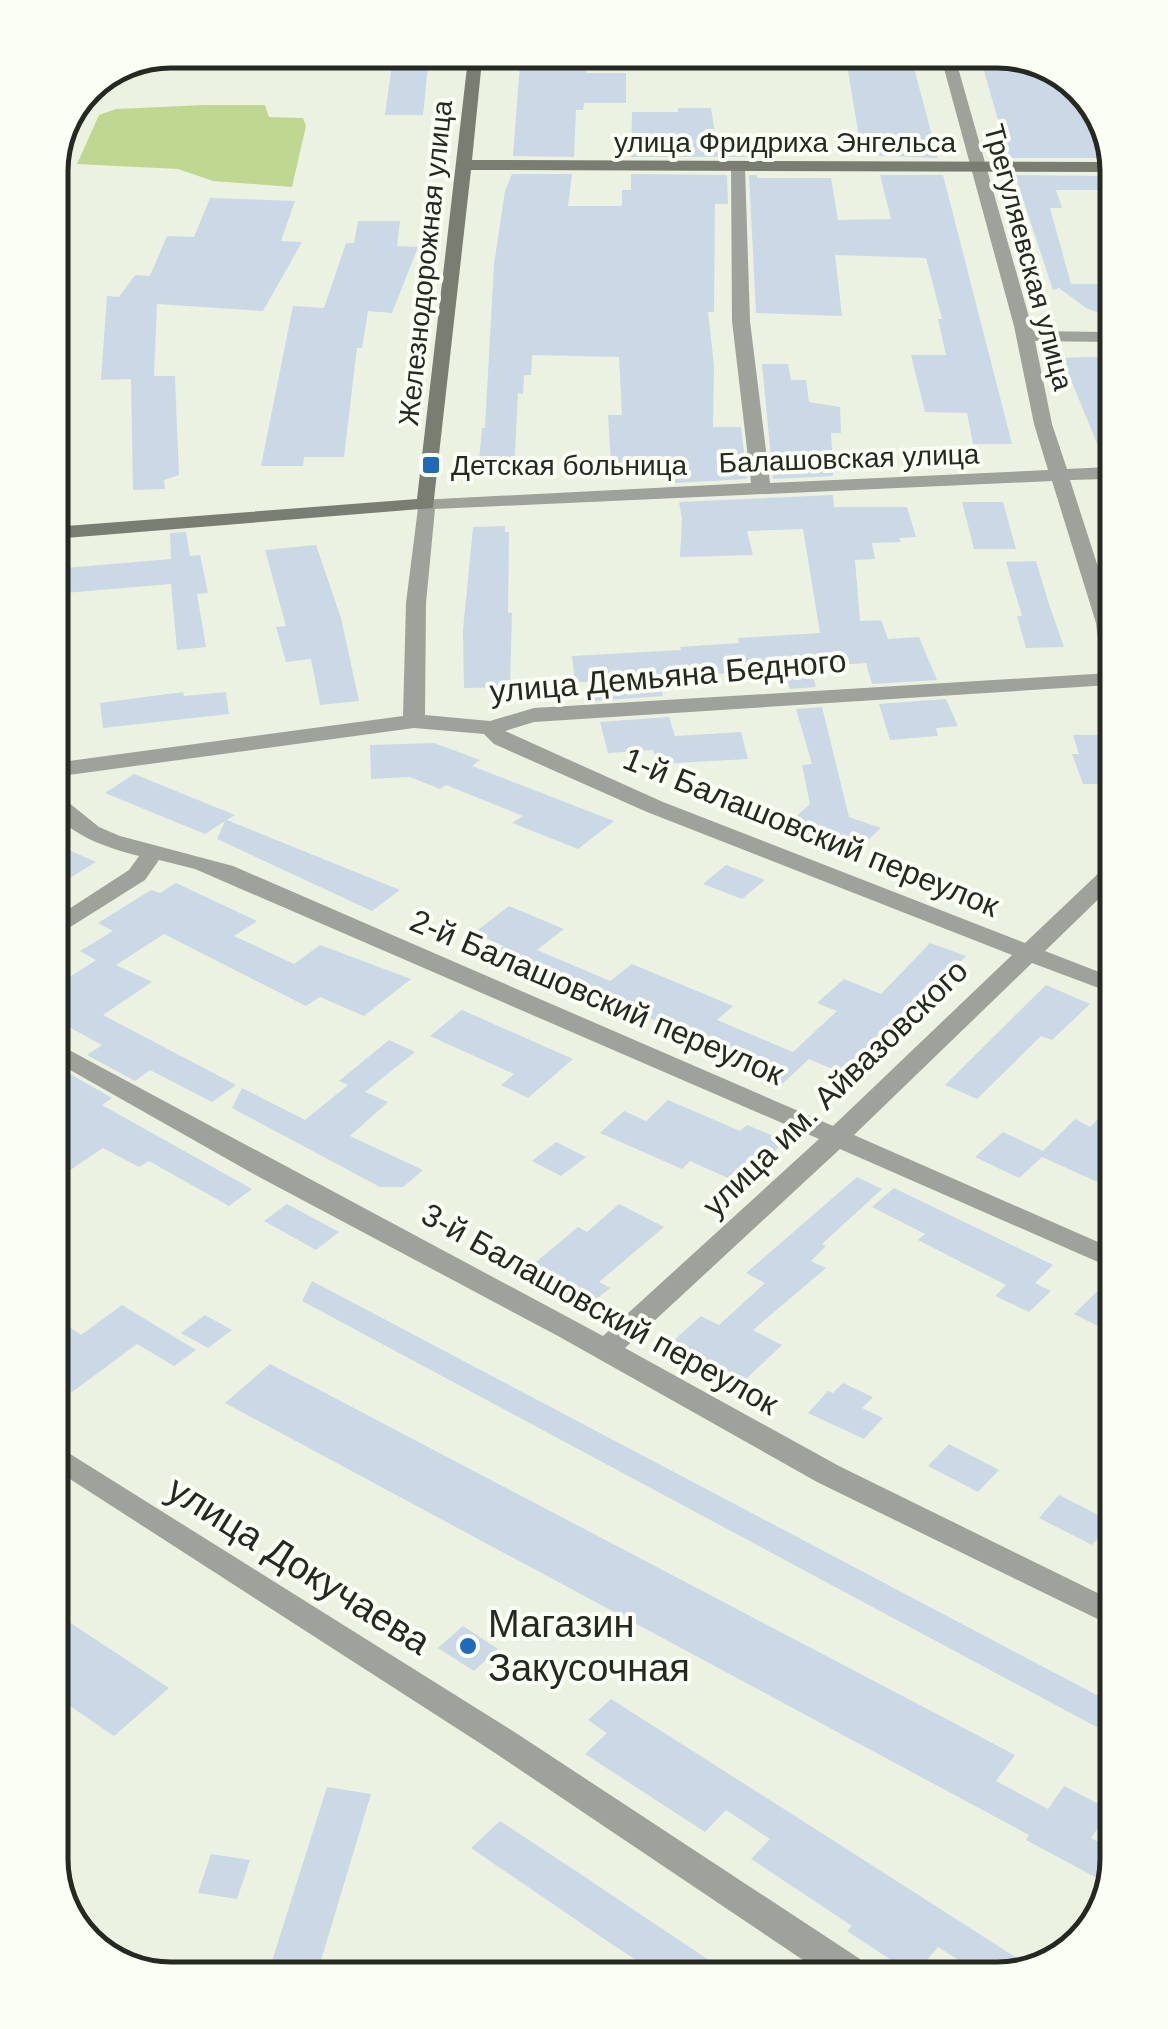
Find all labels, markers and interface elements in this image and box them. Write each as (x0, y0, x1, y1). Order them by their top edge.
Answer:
street label: Железнодорожная улица (393, 98, 458, 427)
street label: Трегуляевская улица (978, 121, 1079, 394)
street label: улица Фридриха Энгельса (614, 127, 957, 158)
street label: Балашовская улица (718, 438, 980, 479)
place label: Детская больница (451, 450, 688, 481)
marker: Детская больница (420, 454, 442, 476)
street label: улица Демьяна Бедного (488, 642, 848, 710)
street label: 1-й Балашовский переулок (618, 740, 1005, 924)
street label: 2-й Балашовский переулок (405, 902, 790, 1092)
street label: улица им. Айвазовского (695, 952, 975, 1224)
street label: 3-й Балашовский переулок (416, 1196, 785, 1423)
street label: улица Докучаева (160, 1467, 439, 1663)
place label: Магазин Закусочная (488, 1603, 690, 1689)
marker: Магазин Закусочная (457, 1635, 479, 1657)

